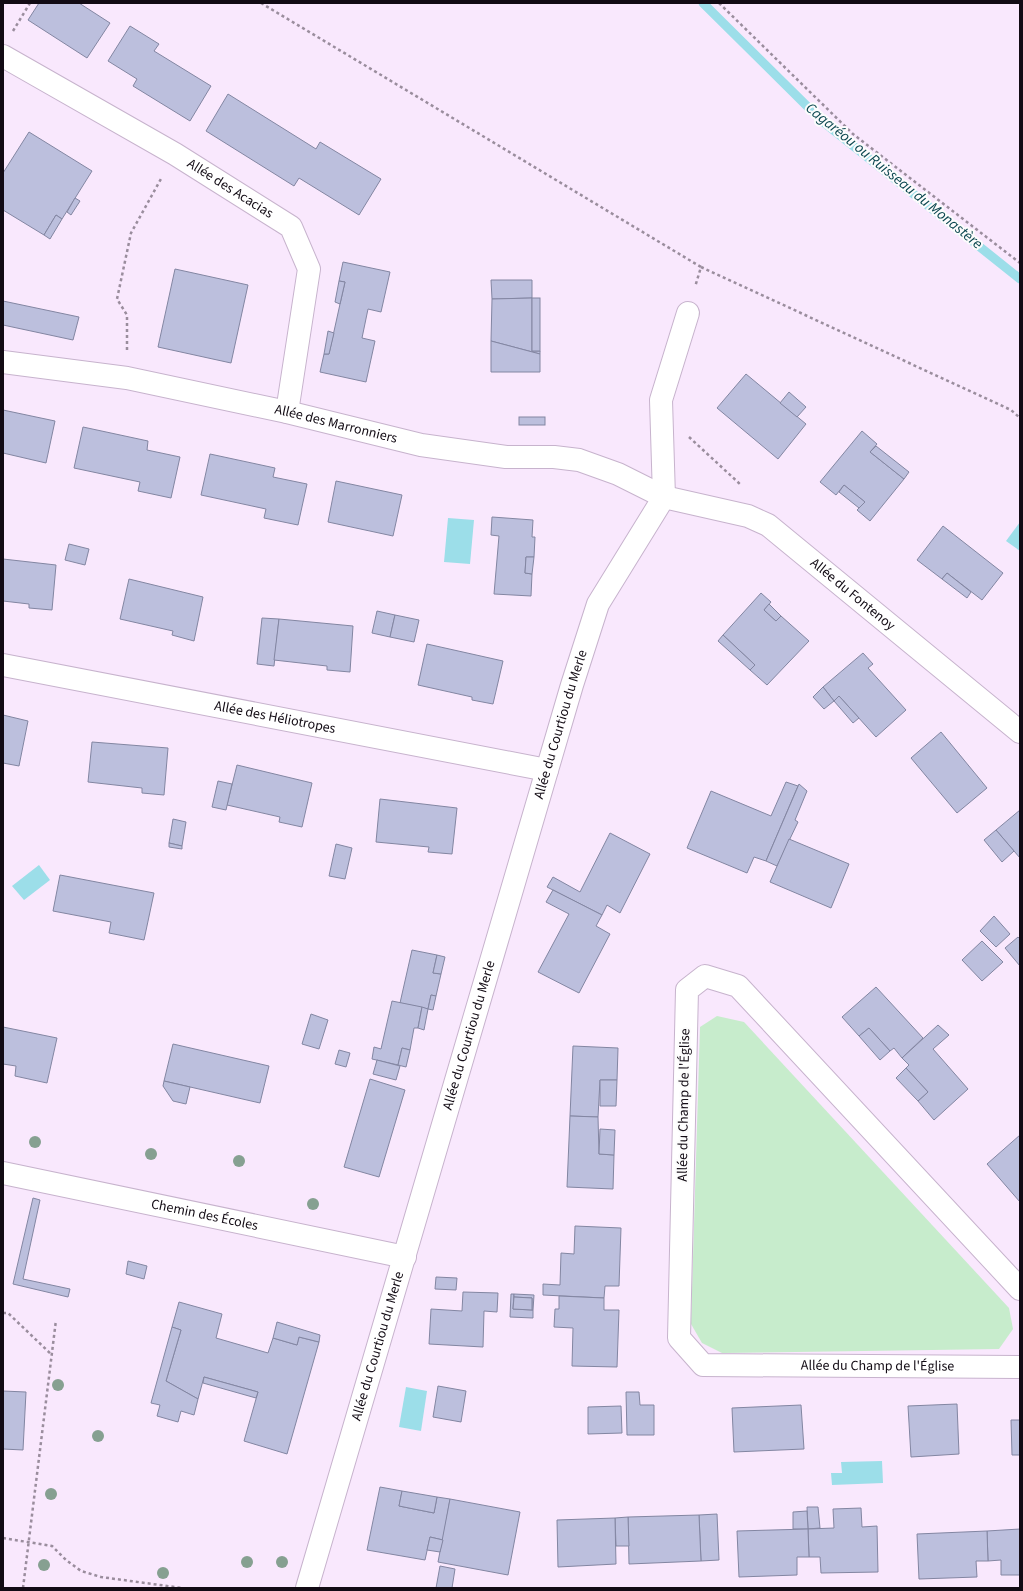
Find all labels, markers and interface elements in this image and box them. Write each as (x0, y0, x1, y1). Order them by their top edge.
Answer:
water label: Cagaréou ou Ruisseau du Monastère (801, 98, 987, 254)
street label: Allée des Acacias (183, 154, 277, 223)
street label: Allée des Marronniers (273, 400, 400, 449)
street label: Allée du Fontenoy (806, 553, 900, 636)
street label: Allée du Courtiou du Merle (529, 647, 593, 801)
street label: Allée des Héliotropes (213, 696, 337, 739)
street label: Allée du Courtiou du Merle (438, 958, 501, 1112)
street label: Allée du Champ de l'Église (673, 1028, 695, 1182)
street label: Chemin des Écoles (149, 1194, 260, 1236)
street label: Allée du Courtiou du Merle (347, 1269, 409, 1423)
street label: Allée du Champ de l'Église (801, 1356, 954, 1377)

